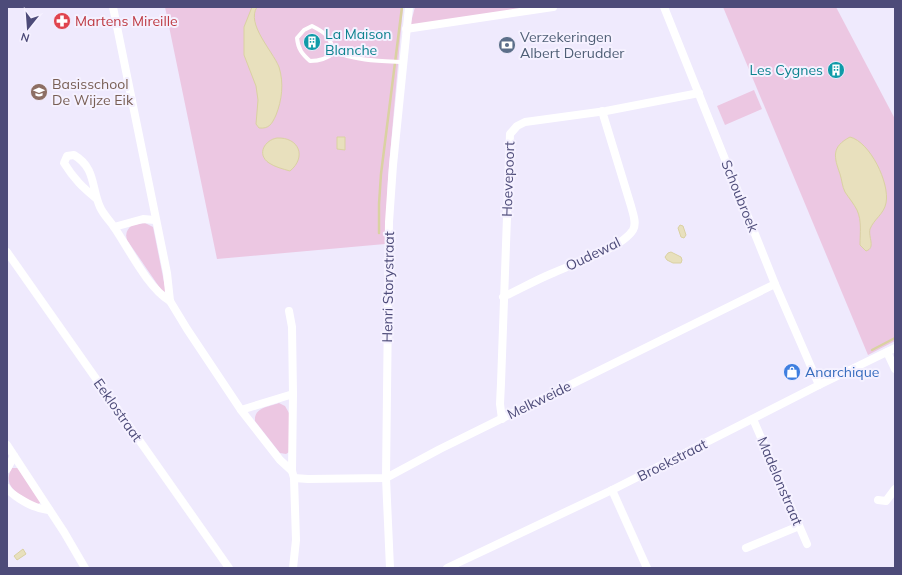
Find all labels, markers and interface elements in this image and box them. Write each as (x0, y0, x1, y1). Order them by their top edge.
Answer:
north arrow (8, 8, 48, 48)
pharmacy icon: Martens Mireille (52, 11, 72, 31)
place label: Martens Mireille (75, 12, 178, 30)
place label: La Maison Blanche (325, 25, 392, 59)
place label: Verzekeringen Albert Derudder (520, 28, 625, 62)
text: N (19, 30, 31, 45)
building icon: La Maison Blanche (302, 32, 322, 52)
bank icon: Verzekeringen Albert Derudder (497, 35, 517, 55)
building icon: Les Cygnes (826, 60, 846, 80)
place label: Les Cygnes (749, 61, 823, 79)
place label: Basisschool De Wijze Eik (52, 75, 134, 109)
school or university icon: Basisschool De Wijze Eik (29, 82, 49, 102)
street label: Hoevepoort (498, 141, 518, 217)
street label: Schoubroek (717, 157, 763, 235)
street label: Henri Storystraat (378, 231, 398, 343)
street label: Oudewal (563, 233, 623, 275)
shop icon: Anarchique (782, 362, 802, 382)
place label: Anarchique (805, 363, 879, 381)
street label: Eeklostraat (90, 375, 146, 445)
street label: Melkweide (504, 377, 574, 423)
street label: Madelonstraat (753, 434, 807, 528)
street label: Broekstraat (634, 435, 710, 485)

